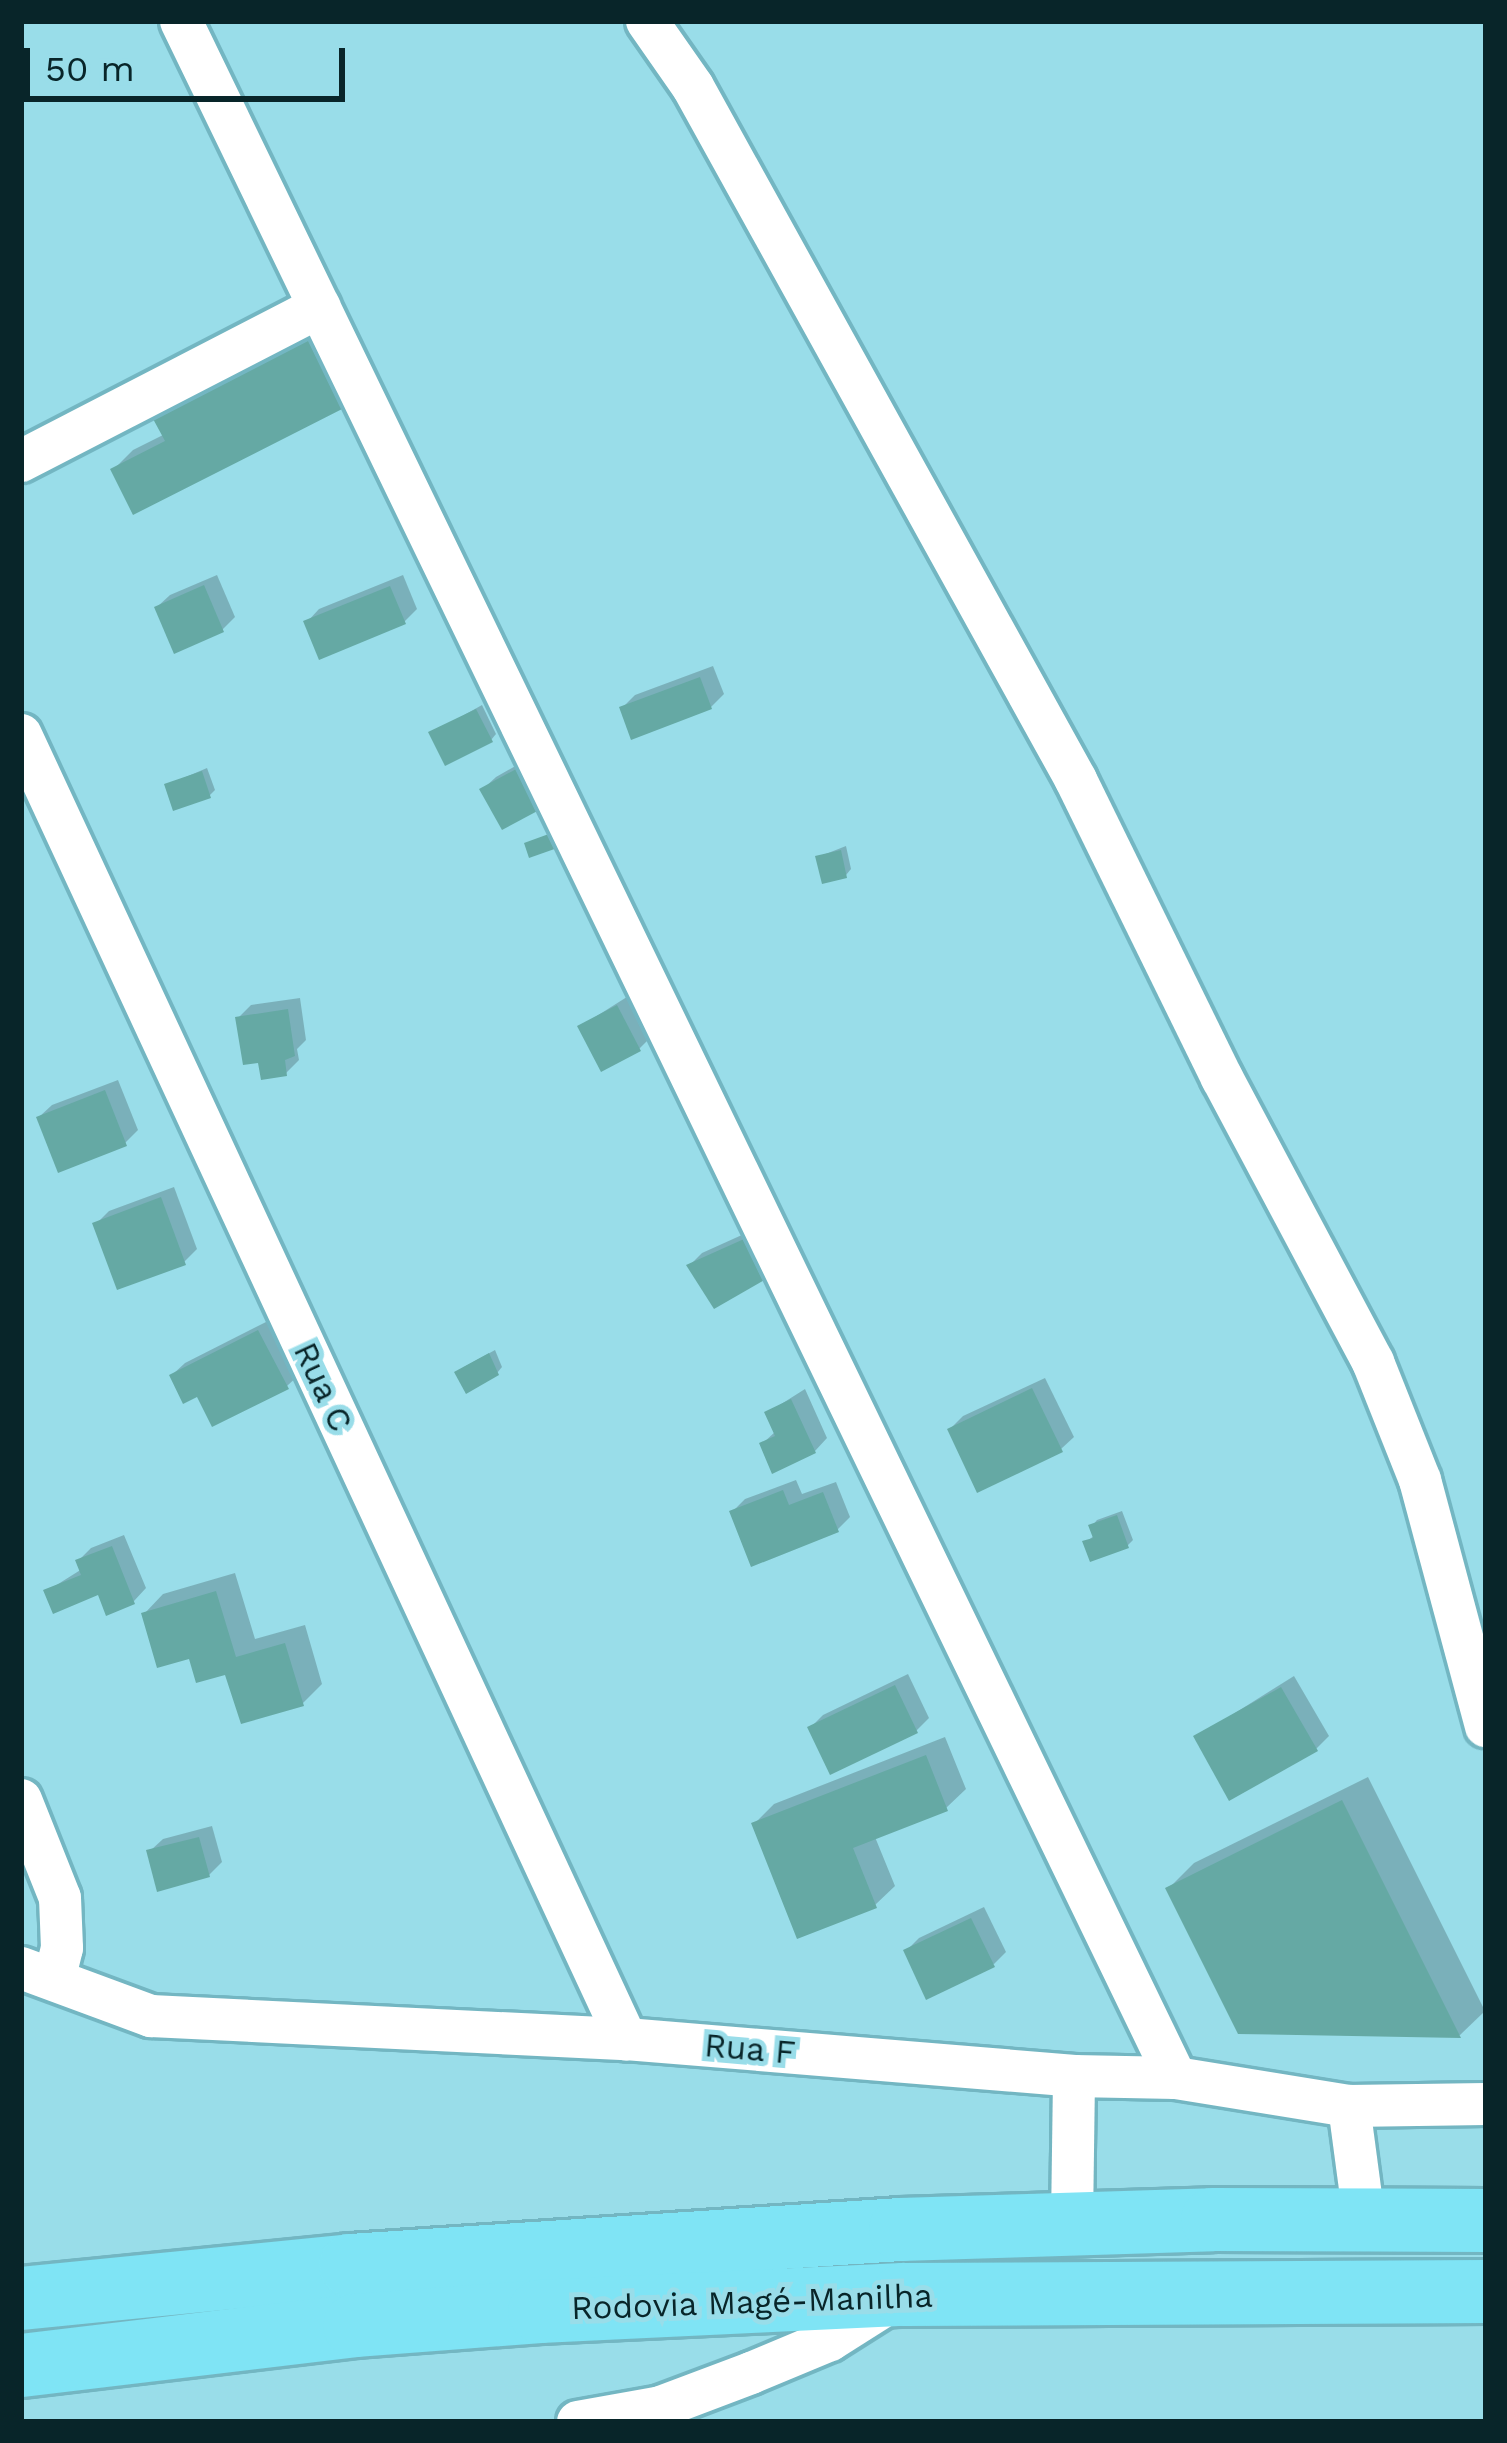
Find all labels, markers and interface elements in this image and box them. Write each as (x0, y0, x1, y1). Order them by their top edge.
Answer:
scale bar (30, 24, 351, 98)
text: 50 m (45, 48, 135, 90)
street label: Rua C (285, 1336, 361, 1438)
street label: Rua F (702, 2025, 798, 2073)
street label: Rodovia Magé-Manilha (570, 2276, 934, 2328)

